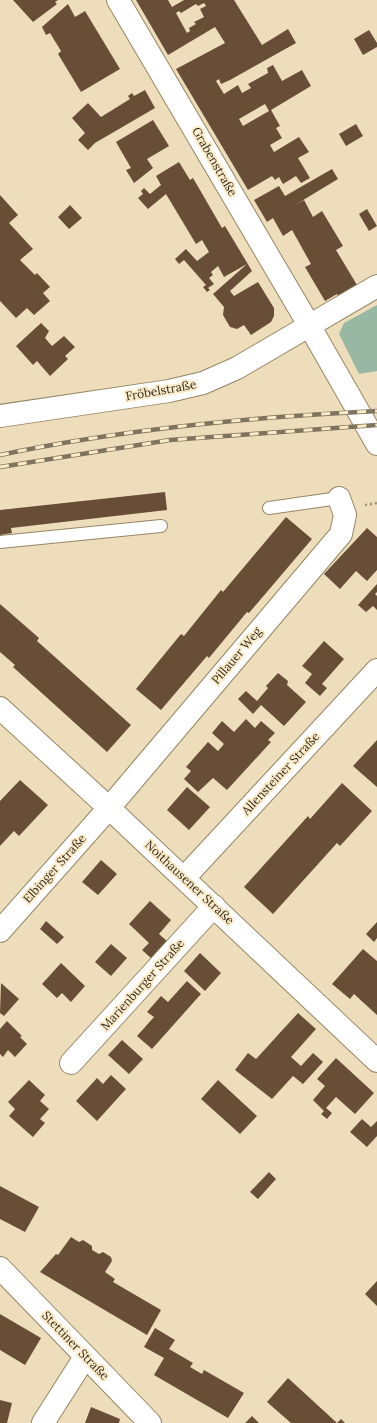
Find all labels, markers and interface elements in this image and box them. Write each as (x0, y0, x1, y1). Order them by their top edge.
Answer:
street label: Grabenstraße (188, 125, 240, 199)
street label: Fröbelstraße (125, 378, 197, 404)
street label: Pillauer Weg (209, 625, 265, 687)
street label: Allensteiner Straße (239, 730, 323, 818)
street label: Elbinger Straße (20, 832, 90, 906)
street label: Noithausener Straße (142, 838, 236, 928)
street label: Marienburger Straße (98, 936, 188, 1034)
street label: Stettiner Straße (39, 1309, 111, 1383)

